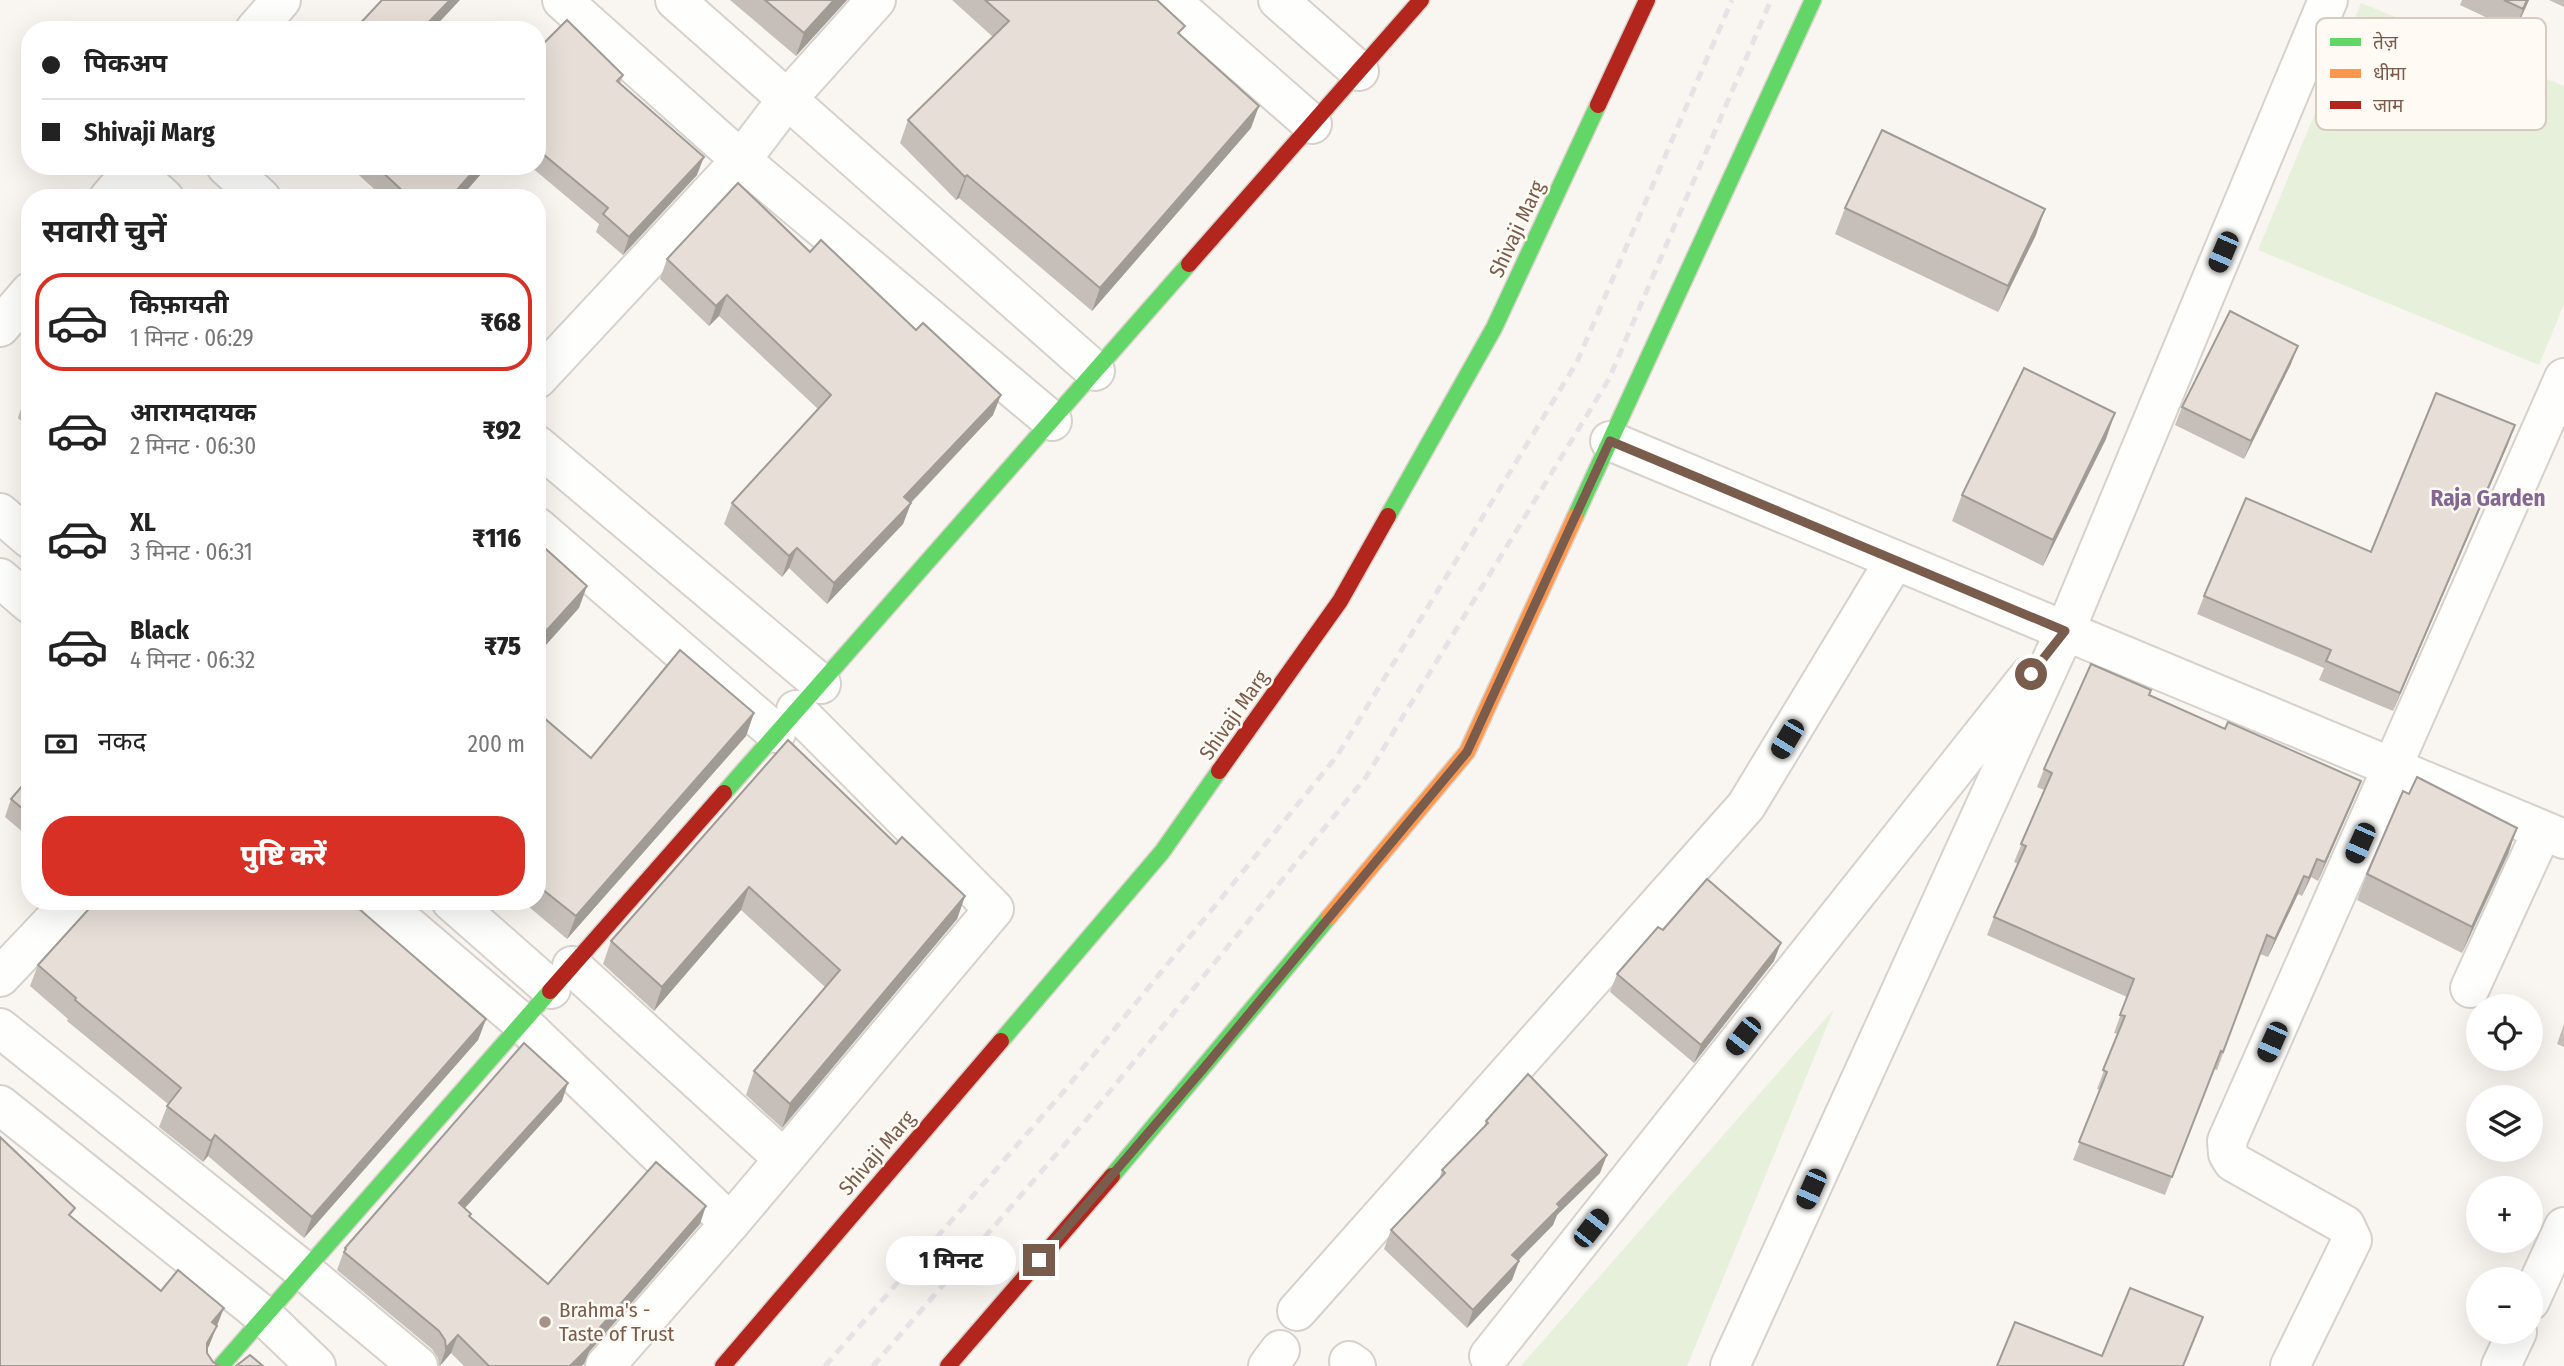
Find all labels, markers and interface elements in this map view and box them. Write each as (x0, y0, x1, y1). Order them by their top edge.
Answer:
legend (2316, 18, 2546, 130)
text: तेज़ (2373, 31, 2399, 54)
text: पिकअप (84, 48, 167, 79)
text: धीमा (2373, 62, 2407, 85)
text: जाम (2373, 94, 2404, 117)
text: Shivaji Marg (84, 117, 215, 148)
street label: Shivaji Marg (1483, 176, 1551, 281)
text: सवारी चुनें (42, 212, 166, 250)
car (2206, 229, 2241, 275)
text: किफ़ायती (130, 289, 229, 320)
icon: car (46, 291, 109, 354)
text: ₹68 (480, 307, 521, 338)
text: 1 मिनट · 06:29 (130, 324, 254, 352)
text: आरामदायक (130, 397, 256, 428)
icon: car (46, 399, 109, 462)
text: ₹92 (483, 415, 521, 446)
text: 2 मिनट · 06:30 (130, 432, 256, 460)
district label: Raja Garden (2430, 484, 2546, 512)
icon: car (46, 507, 109, 570)
text: XL (130, 507, 156, 538)
text: ₹116 (472, 523, 521, 554)
text: 3 मिनट · 06:31 (130, 538, 253, 566)
icon: car (46, 615, 109, 678)
text: Black (130, 615, 189, 646)
text: ₹75 (484, 631, 521, 662)
text: 4 मिनट · 06:32 (130, 646, 255, 674)
route start (2015, 658, 2047, 690)
street label: Shivaji Marg (1194, 665, 1274, 765)
car (1768, 716, 1807, 762)
icon: cash (42, 725, 80, 763)
text: नकद (98, 726, 146, 757)
text: 200 m (468, 730, 525, 758)
button: पुष्टि करें (42, 816, 525, 896)
car (2342, 820, 2379, 866)
map controls (2466, 994, 2543, 1344)
button: locate (2466, 994, 2543, 1071)
car (1722, 1013, 1765, 1059)
car (2254, 1019, 2291, 1065)
button: layers (2466, 1085, 2543, 1162)
street label: Shivaji Marg (833, 1105, 921, 1201)
car (1793, 1166, 1830, 1212)
button: + (2466, 1176, 2543, 1253)
car (1570, 1205, 1613, 1251)
callout: 1 मिनट (885, 1236, 1014, 1284)
route end (1023, 1244, 1055, 1276)
text: 1 मिनट (919, 1246, 983, 1274)
button: − (2466, 1267, 2543, 1344)
place label: Brahma's - Taste of Trust (559, 1297, 674, 1347)
marker: Brahma's - Taste of Trust (537, 1314, 553, 1330)

